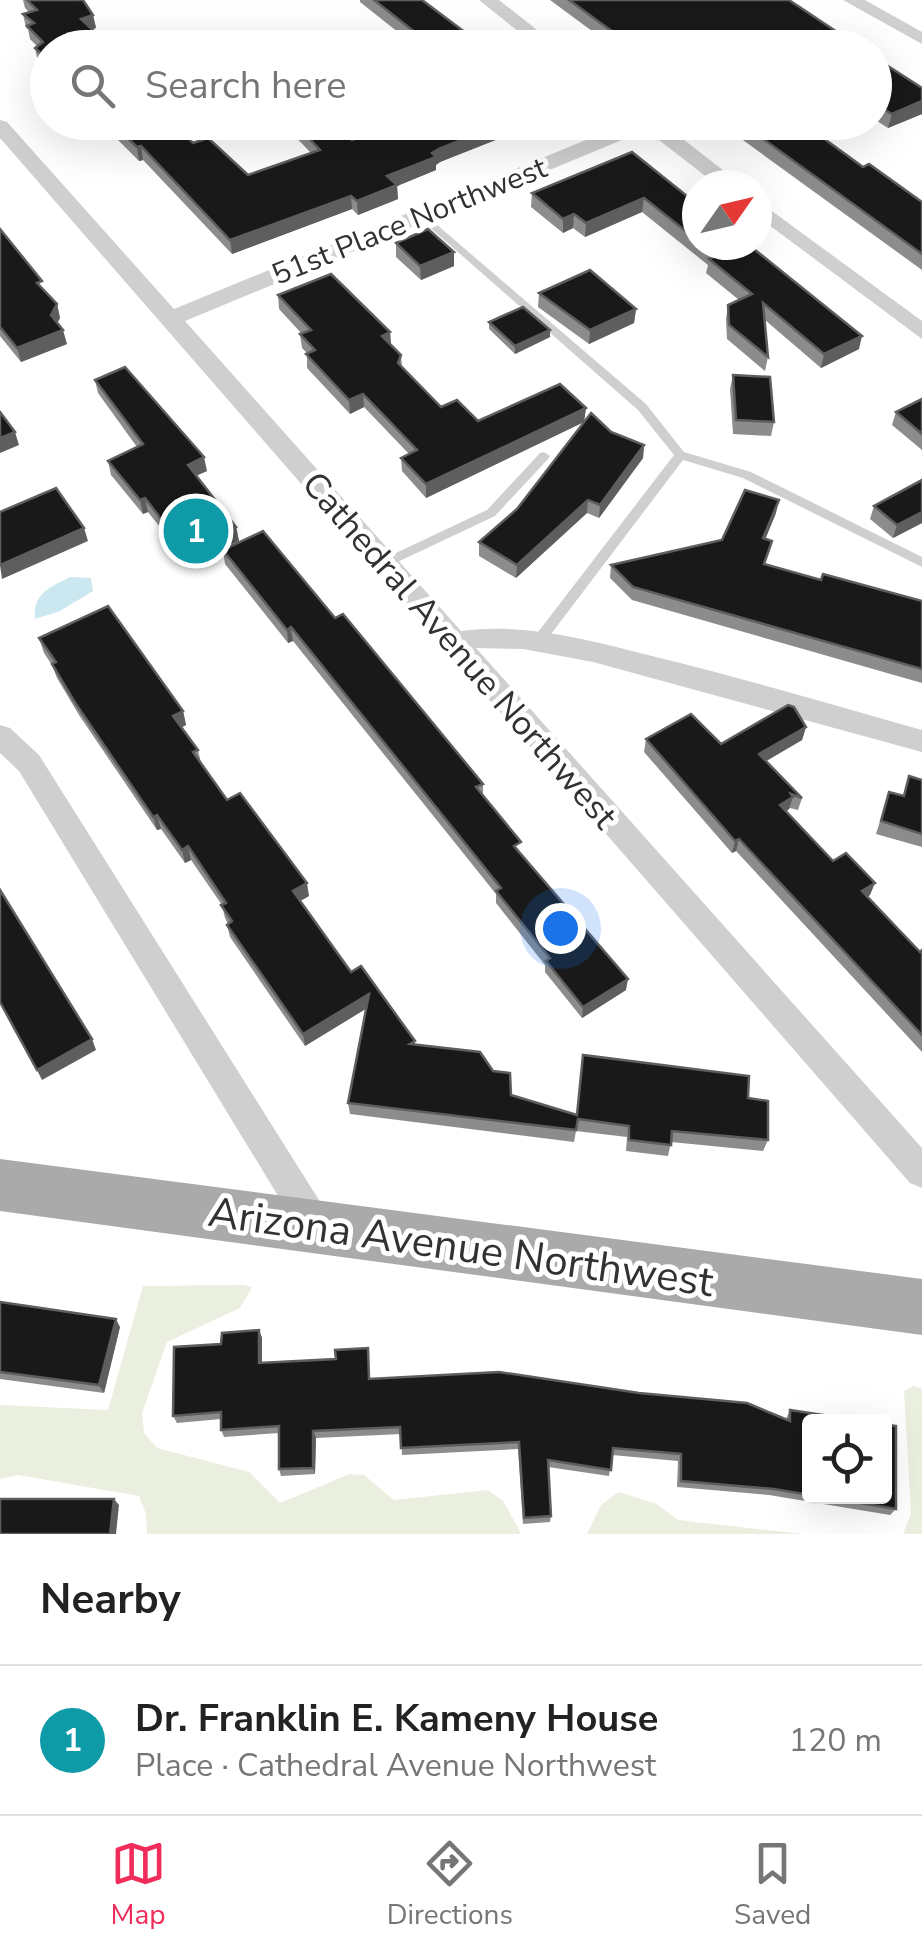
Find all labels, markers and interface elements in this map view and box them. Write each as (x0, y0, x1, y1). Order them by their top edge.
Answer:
search box (30, 30, 892, 140)
icon: search (65, 58, 120, 113)
text: Search here (145, 60, 346, 111)
street label: 51st Place Northwest (266, 147, 553, 295)
north arrow (682, 170, 772, 260)
street label: Cathedral Avenue Northwest (291, 462, 628, 839)
pin: 1 (164, 494, 228, 568)
your location (535, 903, 586, 954)
street label: Arizona Avenue Northwest (205, 1184, 717, 1311)
map controls (802, 1414, 892, 1504)
button: locate (802, 1414, 892, 1504)
text: Nearby (40, 1571, 181, 1628)
text: Dr. Franklin E. Kameny House (135, 1693, 658, 1744)
text: 1 (63, 1719, 82, 1762)
text: 120 m (789, 1719, 882, 1762)
text: Place · Cathedral Avenue Northwest (135, 1744, 656, 1787)
tab: Map (111, 1836, 166, 1934)
tab: Directions (387, 1836, 513, 1934)
tab: Saved (734, 1836, 811, 1934)

